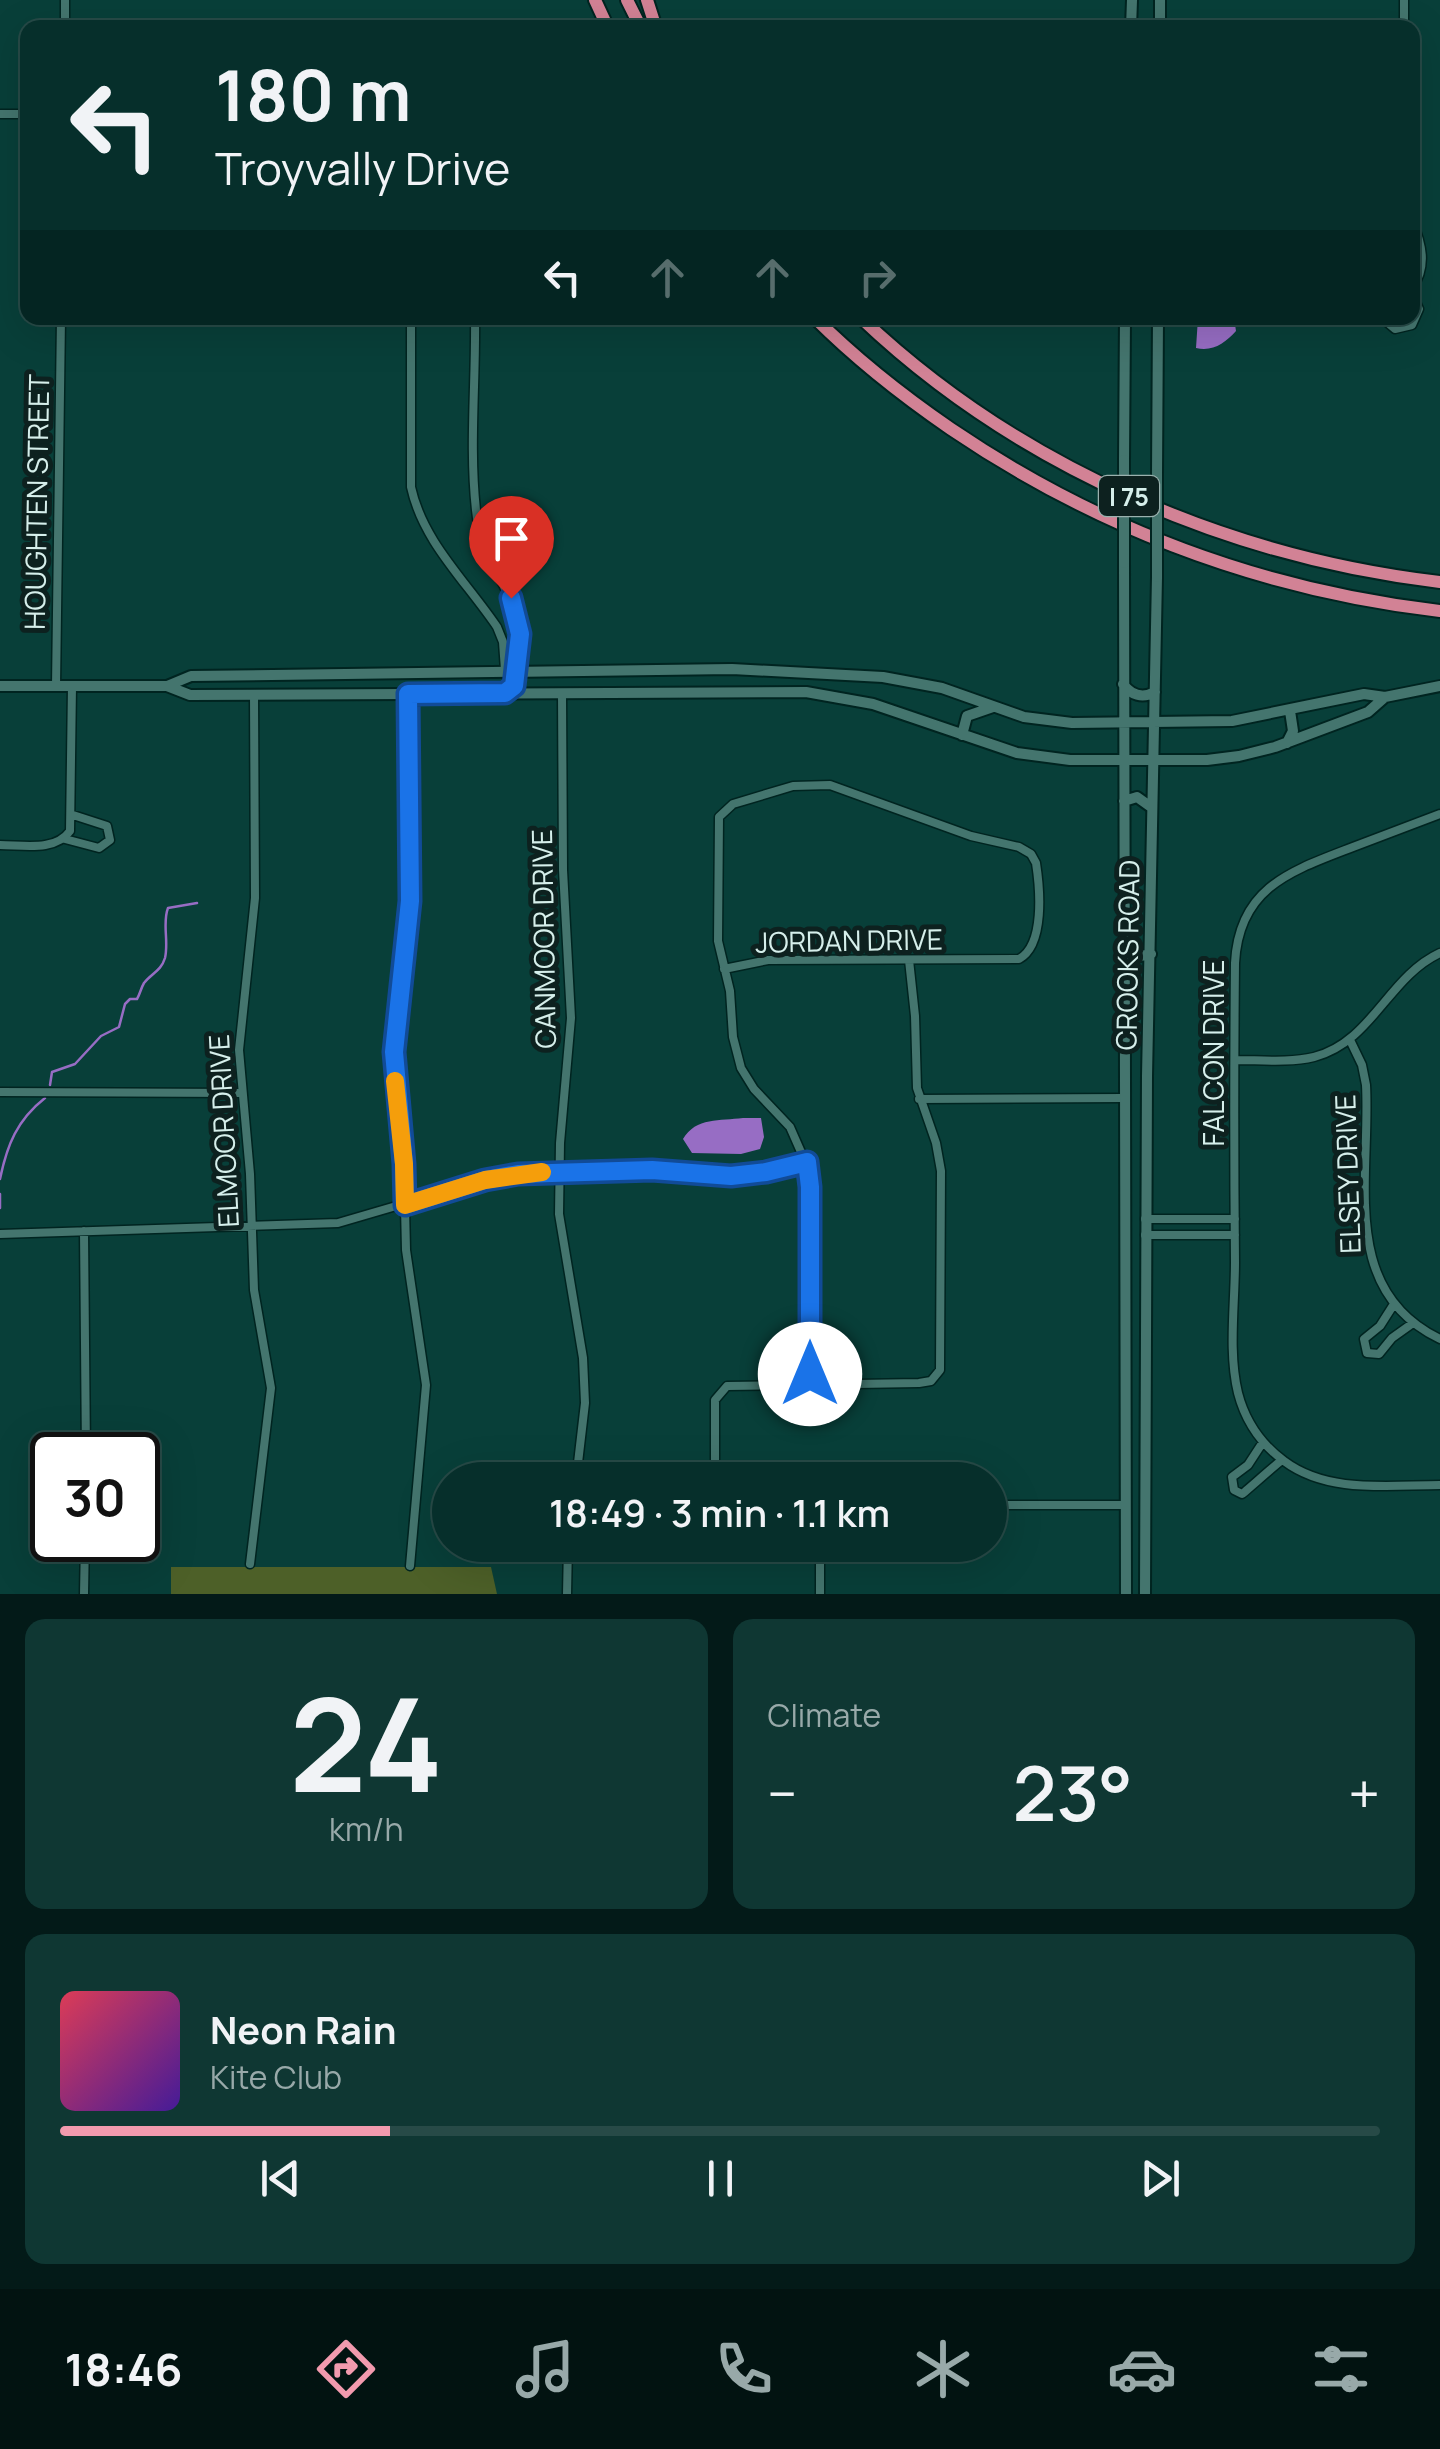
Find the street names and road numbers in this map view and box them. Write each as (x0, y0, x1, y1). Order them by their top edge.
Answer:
street label: HOUGHTEN STREET (15, 374, 57, 630)
road number: I 75 (1099, 476, 1159, 516)
street label: CANMOOR DRIVE (522, 829, 564, 1049)
street label: CROOKS ROAD (1106, 859, 1148, 1051)
street label: JORDAN DRIVE (755, 919, 943, 961)
street label: FALCON DRIVE (1194, 960, 1232, 1146)
street label: ELMOOR DRIVE (199, 1033, 247, 1229)
street label: ELSEY DRIVE (1325, 1094, 1369, 1254)

